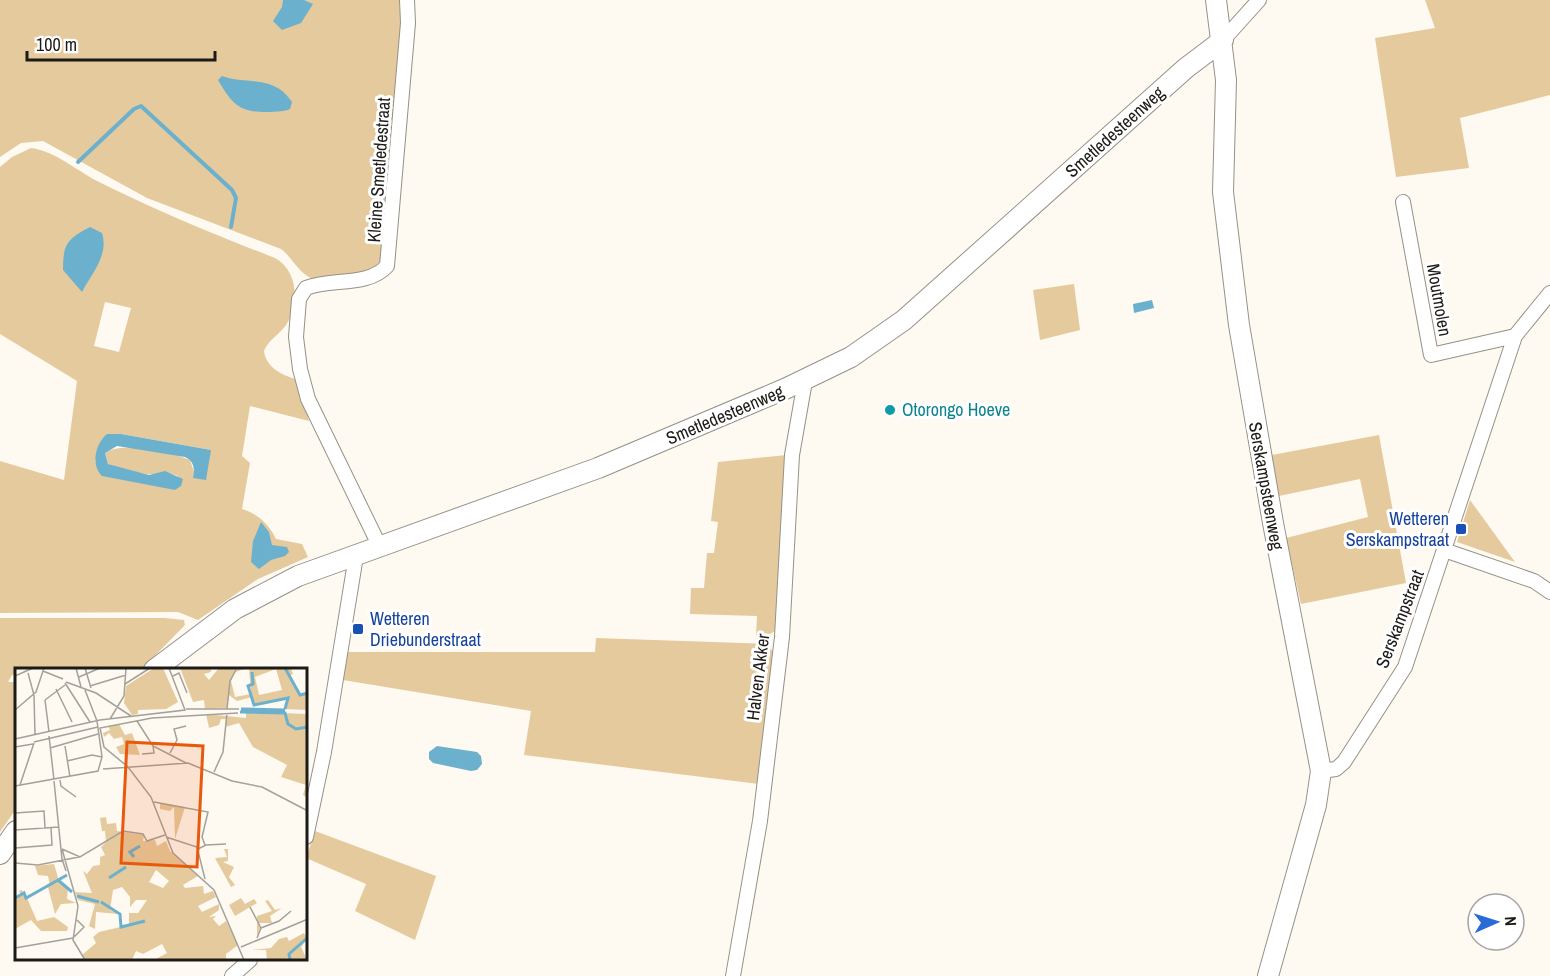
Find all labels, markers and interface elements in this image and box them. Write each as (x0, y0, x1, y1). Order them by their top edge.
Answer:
scale bar (27, 24, 214, 62)
text: 100 m (36, 32, 77, 57)
street label: Smetledesteenweg (1060, 80, 1170, 183)
street label: Kleine Smetledestraat (361, 97, 396, 243)
street label: Moutmolen (1421, 262, 1458, 338)
street label: Smetledesteenweg (662, 378, 788, 451)
place label: Otorongo Hoeve (902, 397, 1010, 422)
marker: Otorongo Hoeve (883, 403, 897, 417)
street label: Serskampsteenweg (1243, 420, 1290, 553)
place label: Wetteren Serskampstraat (1346, 506, 1449, 552)
marker: Wetteren Serskampstraat (1454, 522, 1468, 536)
street label: Serskampstraat (1369, 566, 1430, 672)
place label: Wetteren Driebunderstraat (370, 606, 481, 652)
marker: Wetteren Driebunderstraat (351, 622, 365, 636)
street label: Halven Akker (740, 632, 775, 722)
inset map (15, 668, 308, 961)
north arrow (1466, 892, 1526, 952)
text: N (1500, 916, 1522, 927)

